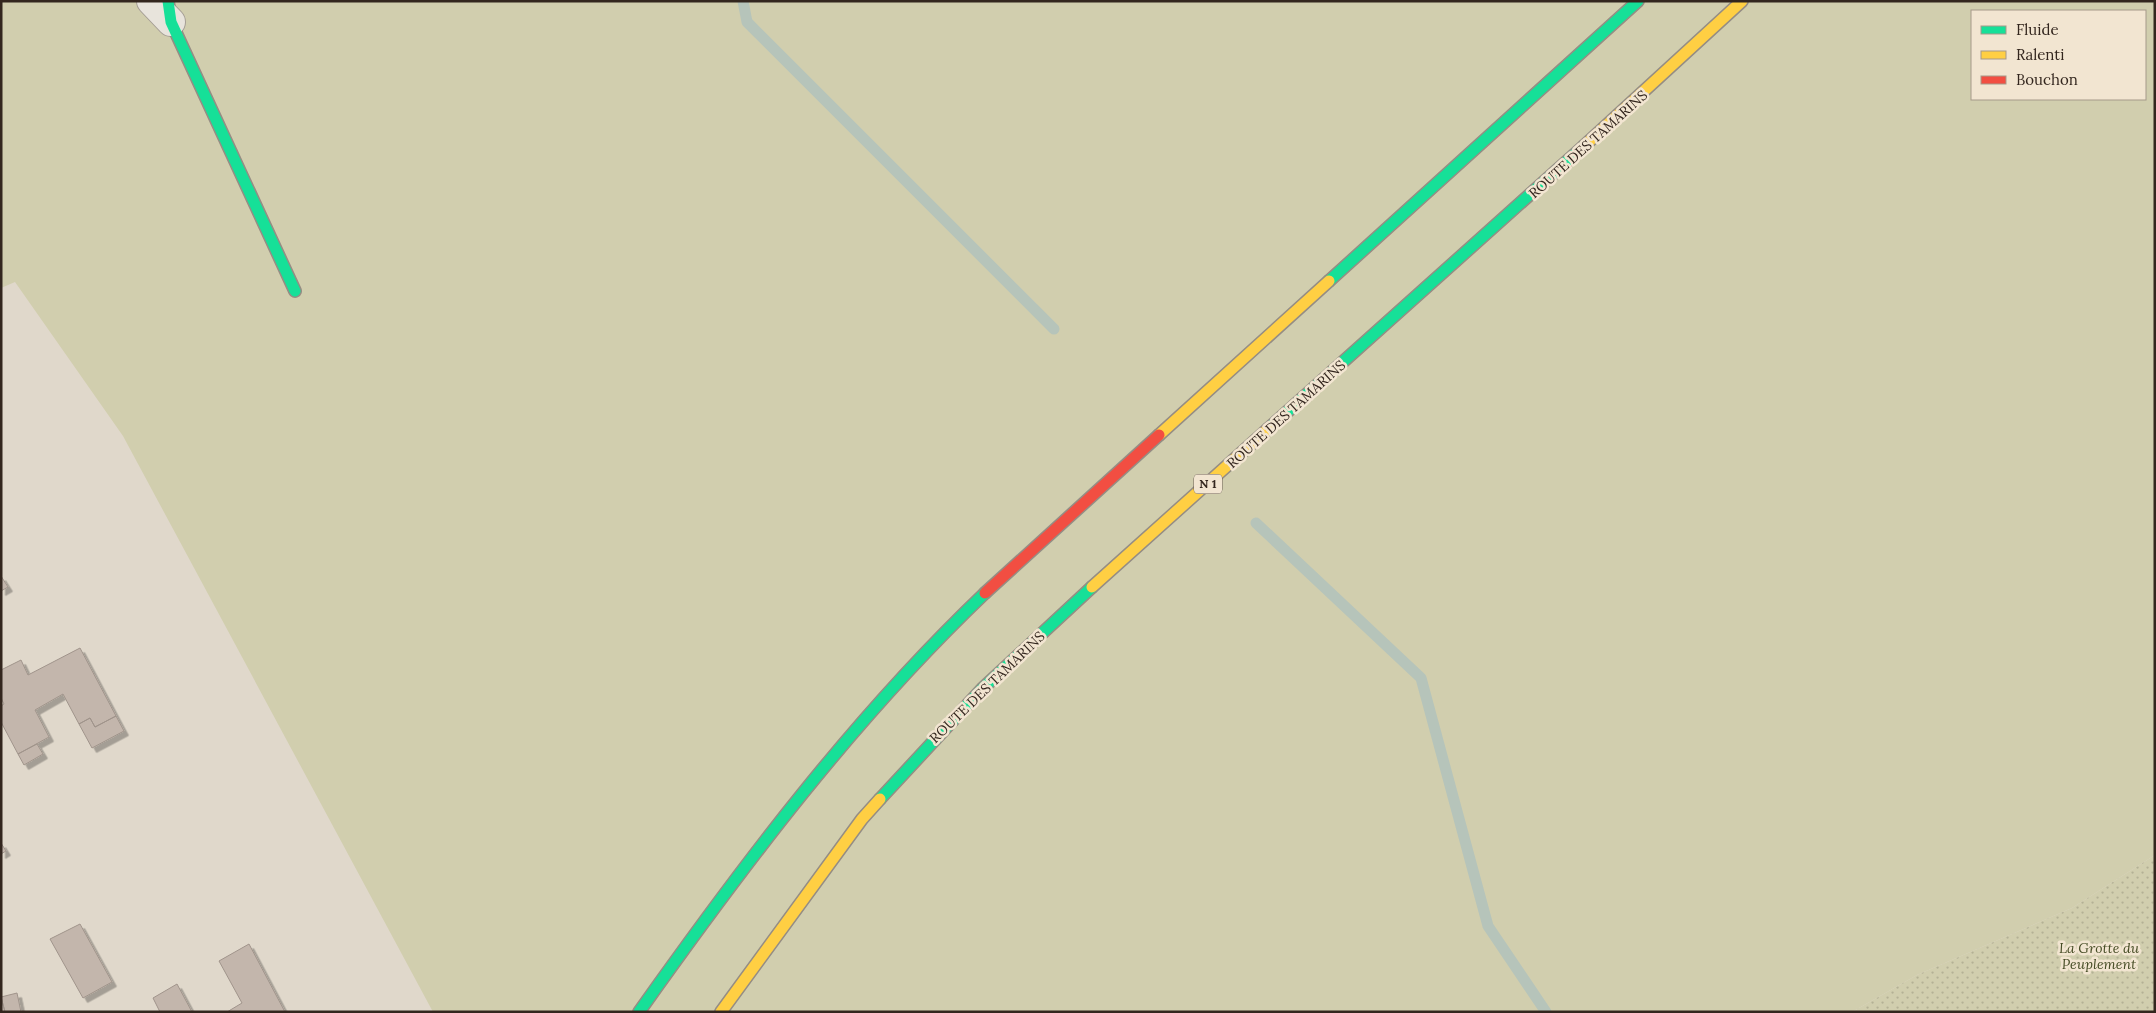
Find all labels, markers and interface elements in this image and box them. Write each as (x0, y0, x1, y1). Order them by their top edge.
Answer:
legend (1971, 10, 2146, 100)
text: Fluide (2016, 20, 2059, 39)
text: Ralenti (2016, 45, 2064, 64)
text: Bouchon (2016, 70, 2078, 89)
street label: ROUTE DES TAMARINS (1525, 86, 1651, 202)
street label: ROUTE DES TAMARINS (1223, 356, 1349, 472)
road number: N 1 (1194, 474, 1222, 494)
street label: ROUTE DES TAMARINS (926, 627, 1048, 747)
park label: La Grotte du Peuplement (2059, 939, 2140, 973)

